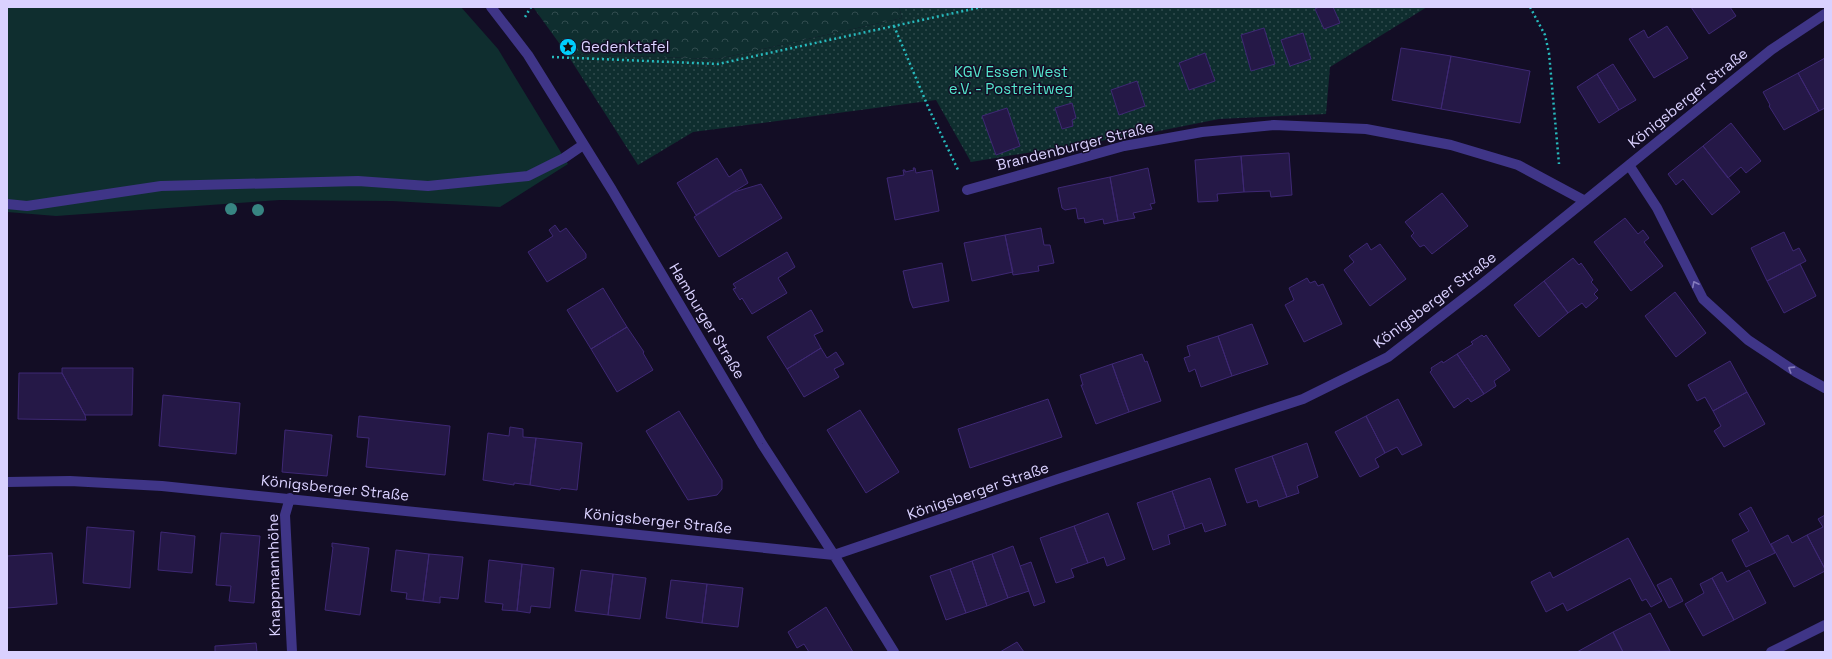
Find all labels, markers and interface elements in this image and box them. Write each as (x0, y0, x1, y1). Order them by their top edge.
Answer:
place icon: Gedenktafel (558, 37, 578, 57)
place label: Gedenktafel (581, 37, 669, 56)
street label: Königsberger Straße (1624, 43, 1752, 152)
park label: KGV Essen West e.V. - Postreitweg (949, 62, 1073, 98)
street label: Brandenburger Straße (994, 117, 1156, 174)
street label: Königsberger Straße (1370, 247, 1500, 352)
street label: Hamburger Straße (665, 259, 750, 382)
one-way arrow (1692, 280, 1700, 288)
one-way arrow (1789, 367, 1796, 374)
street label: Königsberger Straße (904, 457, 1051, 524)
street label: Königsberger Straße (260, 470, 410, 505)
street label: Königsberger Straße (583, 503, 733, 538)
street label: Knappmannhöhe (263, 513, 284, 637)

